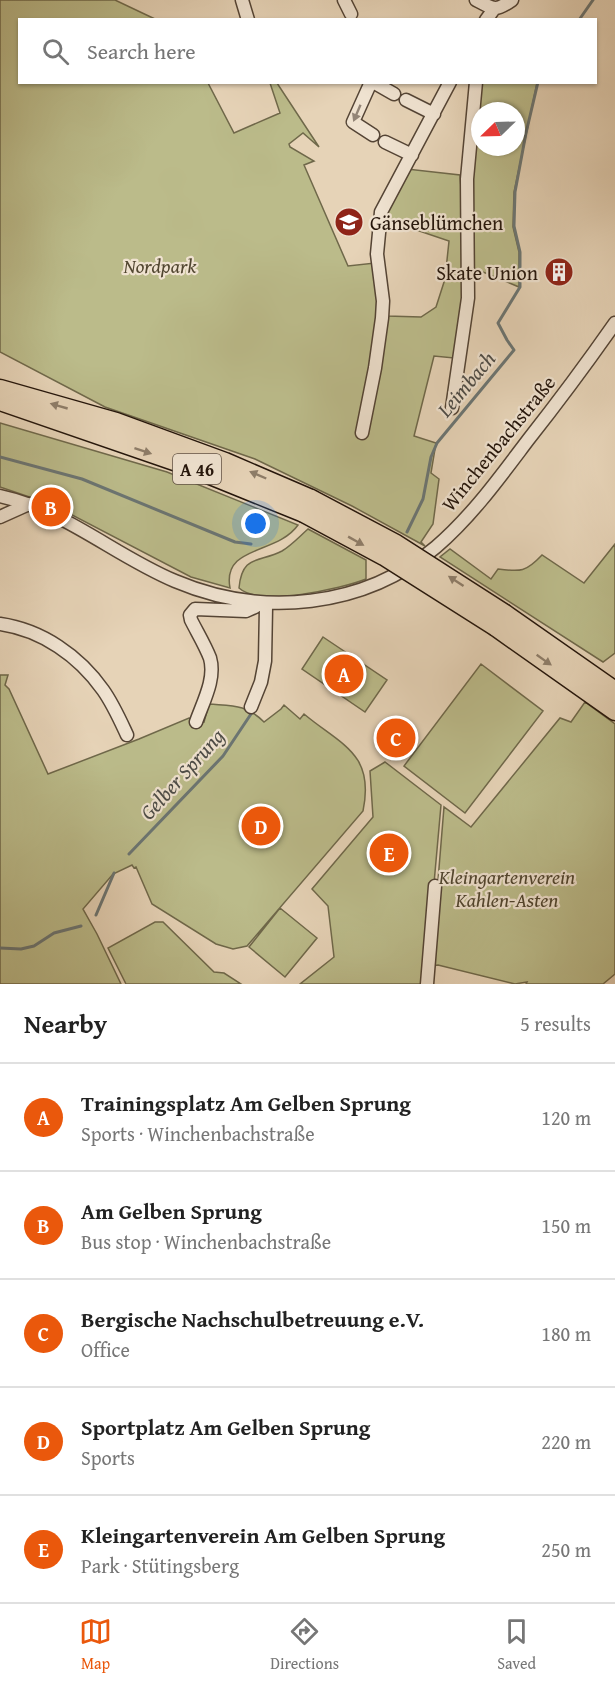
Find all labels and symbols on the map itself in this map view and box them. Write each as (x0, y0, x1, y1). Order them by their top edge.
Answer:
north arrow (471, 102, 525, 156)
one-way arrow (352, 105, 362, 123)
school or university icon: Gänseblümchen (333, 206, 365, 238)
place label: Gänseblümchen (370, 208, 503, 237)
park label: Nordpark (123, 251, 197, 280)
building icon: Skate Union (543, 256, 575, 288)
place label: Skate Union (436, 258, 538, 287)
water label: Leimbach (429, 344, 503, 424)
street label: Winchenbachstraße (434, 369, 562, 517)
one-way arrow (50, 401, 68, 410)
one-way arrow (134, 446, 152, 456)
road number: A 46 (173, 454, 221, 484)
one-way arrow (248, 470, 266, 480)
pin: B (32, 484, 70, 530)
your location (241, 509, 270, 538)
one-way arrow (348, 535, 364, 546)
one-way arrow (448, 576, 464, 587)
pin: A (324, 652, 364, 696)
one-way arrow (535, 654, 551, 666)
pin: C (376, 716, 416, 760)
water label: Gelber Sprung (132, 721, 232, 827)
pin: D (242, 804, 280, 848)
pin: E (370, 830, 408, 876)
park label: Kleingartenverein Kahlen-Asten (438, 862, 575, 914)

